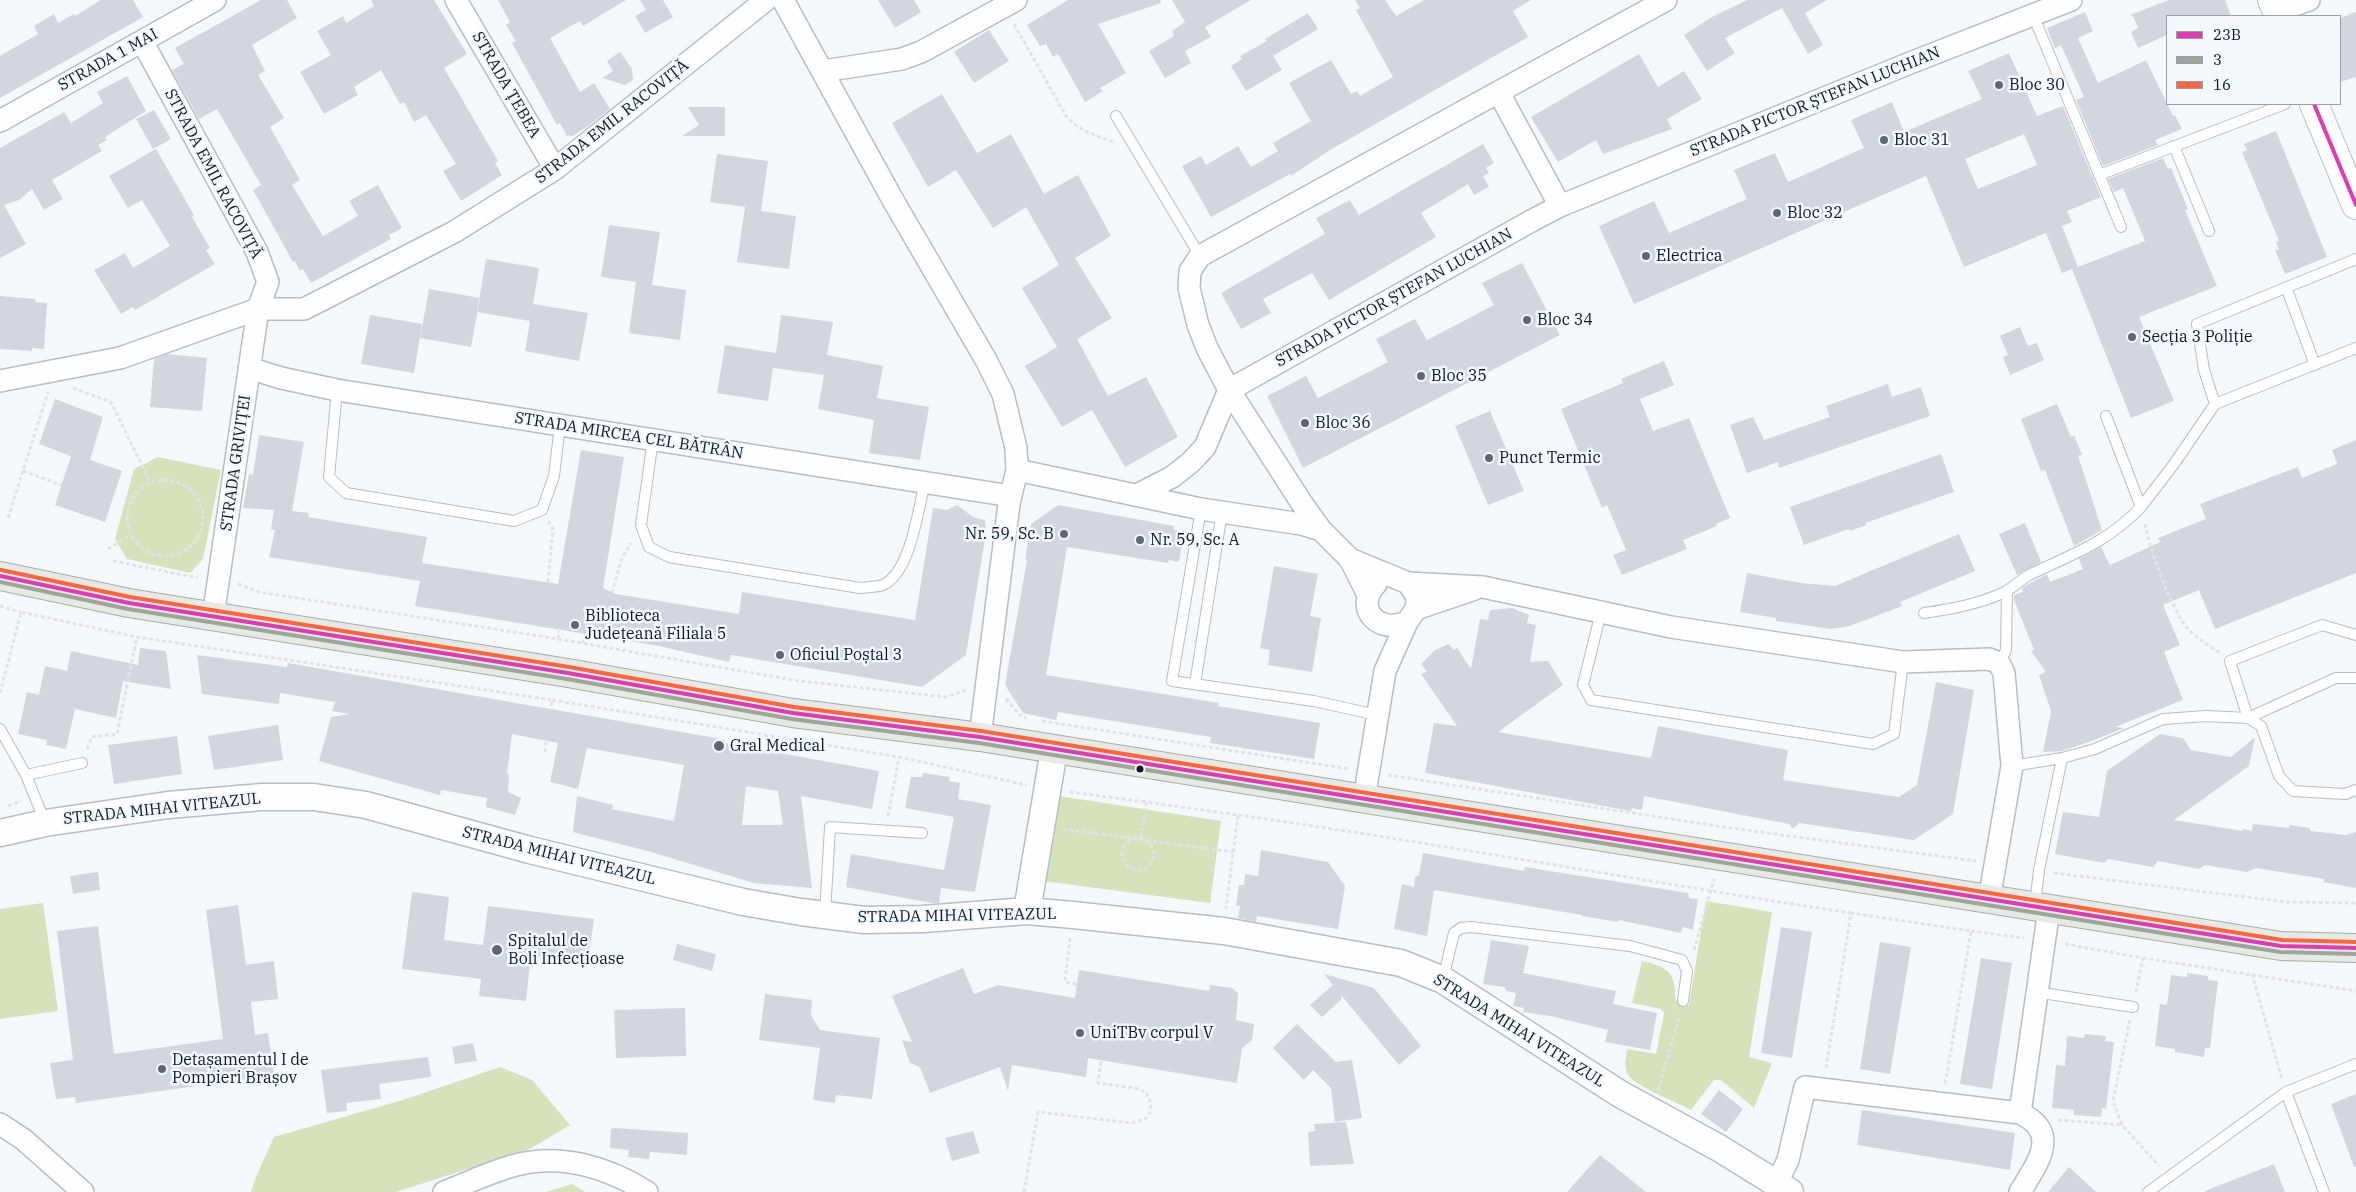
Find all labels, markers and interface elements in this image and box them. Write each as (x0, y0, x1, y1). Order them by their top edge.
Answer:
legend (2166, 15, 2341, 105)
street label: STRADA 1 MAI (55, 25, 161, 95)
text: 23B (2213, 25, 2241, 44)
street label: STRADA ȚEBEA (468, 28, 544, 142)
street label: STRADA PICTOR ȘTEFAN LUCHIAN (1687, 43, 1943, 161)
text: 3 (2213, 50, 2222, 69)
street label: STRADA EMIL RACOVIȚĂ (531, 56, 693, 188)
place label: Bloc 30 (2009, 75, 2065, 95)
text: 16 (2213, 75, 2231, 94)
marker: Bloc 30 (1993, 79, 2005, 91)
street label: STRADA EMIL RACOVIȚĂ (160, 86, 266, 262)
place label: Bloc 31 (1894, 130, 1950, 150)
marker: Bloc 31 (1878, 134, 1890, 146)
place label: Bloc 32 (1787, 203, 1843, 223)
marker: Bloc 32 (1771, 207, 1783, 219)
street label: STRADA PICTOR ȘTEFAN LUCHIAN (1272, 225, 1516, 371)
place label: Electrica (1656, 246, 1723, 266)
marker: Electrica (1640, 250, 1652, 262)
place label: Bloc 34 (1537, 310, 1593, 330)
marker: Bloc 34 (1521, 314, 1533, 326)
place label: Secția 3 Poliție (2142, 327, 2252, 347)
marker: Secția 3 Poliție (2126, 331, 2138, 343)
place label: Bloc 35 (1431, 366, 1487, 386)
marker: Bloc 35 (1415, 370, 1427, 382)
street label: STRADA GRIVIȚEI (217, 394, 255, 532)
street label: STRADA MIRCEA CEL BĂTRÂN (513, 408, 745, 464)
place label: Bloc 36 (1315, 413, 1371, 433)
marker: Bloc 36 (1299, 417, 1311, 429)
place label: Punct Termic (1499, 448, 1601, 468)
marker: Punct Termic (1483, 452, 1495, 464)
place label: Nr. 59, Sc. B (965, 524, 1054, 544)
marker: Nr. 59, Sc. B (1058, 528, 1070, 540)
place label: Nr. 59, Sc. A (1150, 530, 1239, 550)
marker: Nr. 59, Sc. A (1134, 534, 1146, 546)
place label: Biblioteca Județeană Filiala 5 (585, 606, 726, 644)
marker: Biblioteca Județeană Filiala 5 (569, 619, 581, 631)
place label: Oficiul Poștal 3 (790, 645, 902, 665)
marker: Oficiul Poștal 3 (774, 649, 786, 661)
place label: Gral Medical (730, 736, 825, 756)
marker: Gral Medical (712, 739, 726, 753)
unlabelled marker (1135, 764, 1145, 774)
street label: STRADA MIHAI VITEAZUL (62, 789, 262, 829)
street label: STRADA MIHAI VITEAZUL (460, 823, 658, 889)
street label: STRADA MIHAI VITEAZUL (858, 905, 1056, 927)
place label: Spitalul de Boli Infecțioase (508, 931, 624, 969)
marker: Spitalul de Boli Infecțioase (490, 943, 504, 957)
street label: STRADA MIHAI VITEAZUL (1430, 970, 1608, 1092)
place label: UniTBv corpul V (1090, 1023, 1213, 1043)
marker: UniTBv corpul V (1074, 1027, 1086, 1039)
place label: Detașamentul I de Pompieri Brașov (172, 1050, 308, 1088)
marker: Detașamentul I de Pompieri Brașov (156, 1063, 168, 1075)

